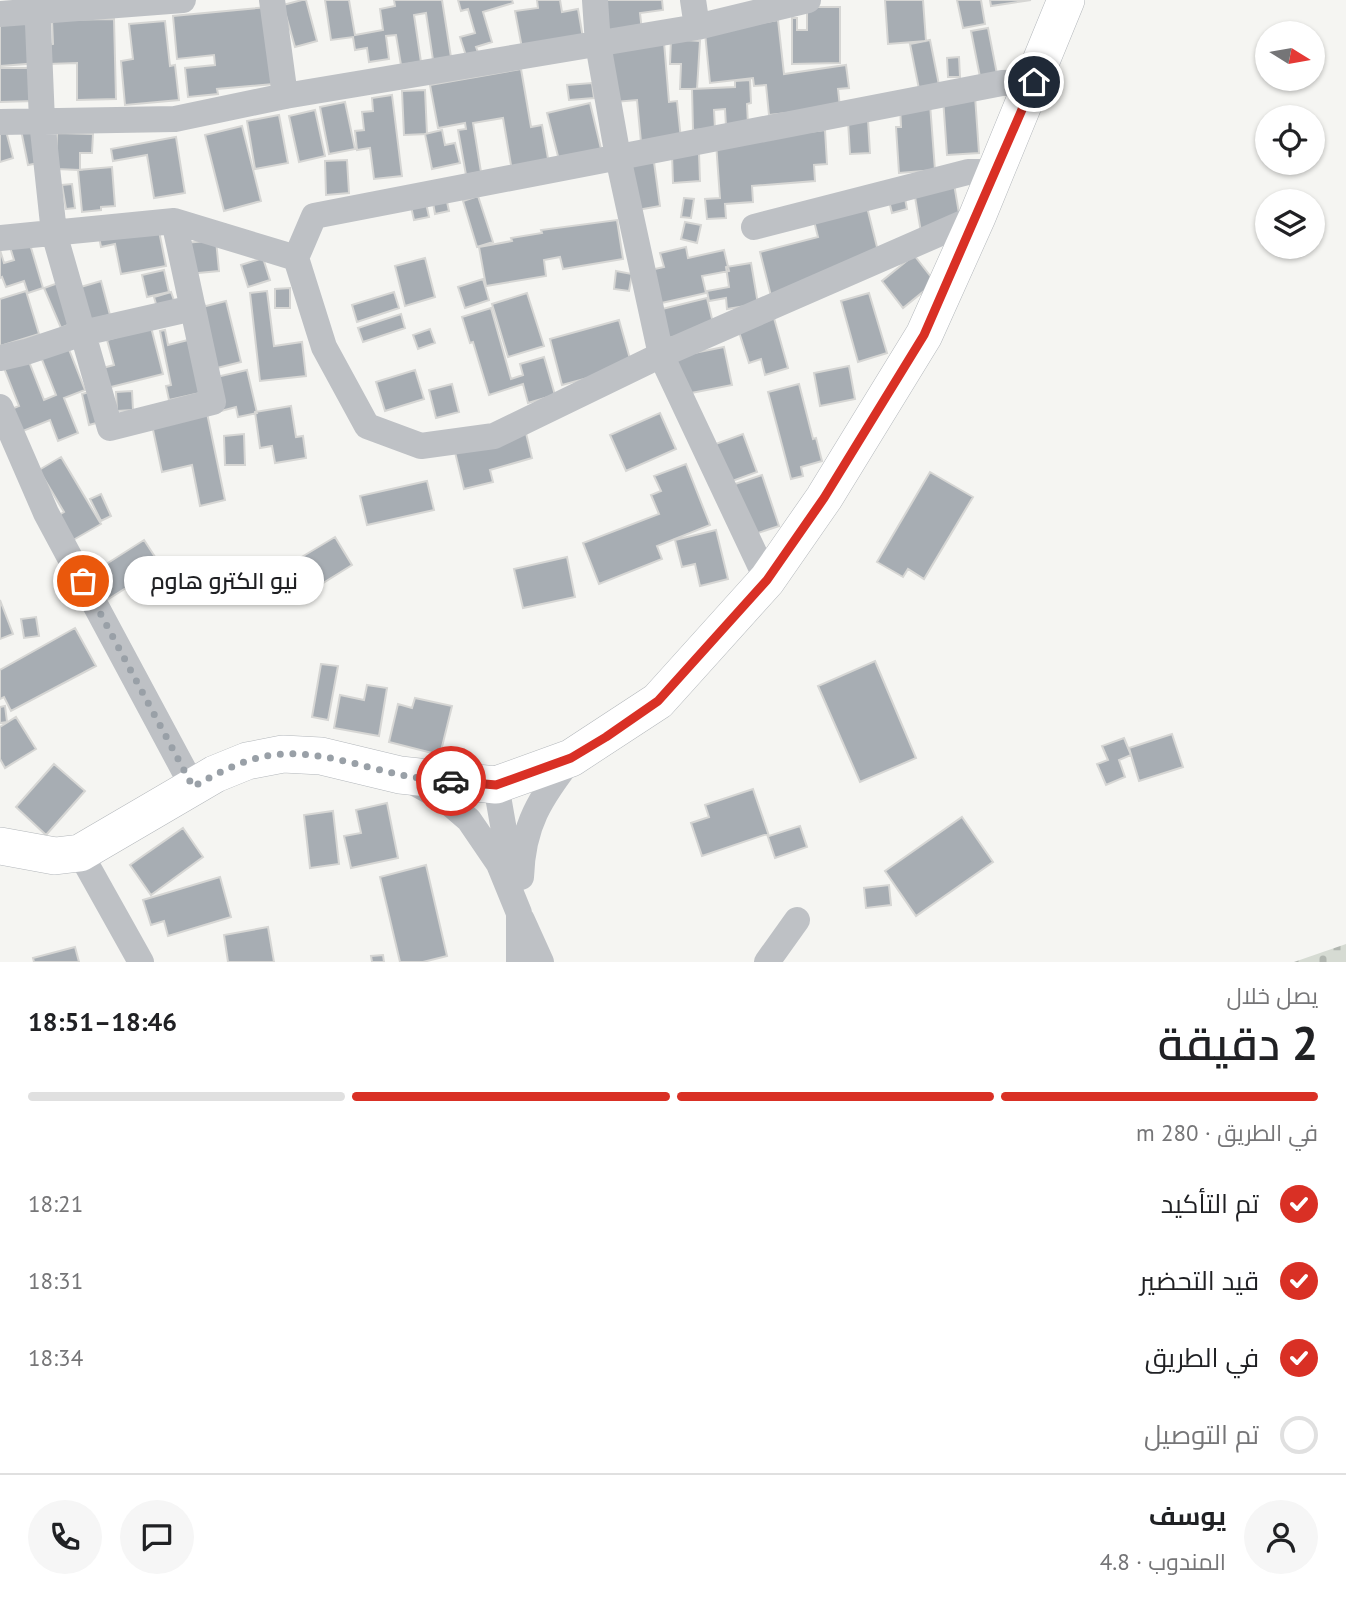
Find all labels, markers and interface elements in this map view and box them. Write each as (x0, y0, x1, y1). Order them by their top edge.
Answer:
north arrow (1255, 21, 1325, 91)
map controls (1255, 21, 1325, 259)
pin (1004, 52, 1064, 112)
icon: home (1015, 63, 1053, 101)
button: locate (1255, 105, 1325, 175)
button: layers (1255, 189, 1325, 259)
pin (53, 551, 113, 611)
callout: نيو الكترو هاوم (125, 556, 324, 606)
icon: bag (64, 562, 102, 600)
text: نيو الكترو هاوم (150, 566, 298, 595)
courier (416, 746, 486, 816)
icon: car (432, 762, 470, 800)
text: يصل خلال (1227, 981, 1318, 1010)
text: 18:46–18:51 (28, 1005, 177, 1038)
text: 2 دقيقة (1158, 1013, 1318, 1073)
text: في الطريق · 280 m (1136, 1118, 1318, 1147)
icon: check (1280, 1185, 1318, 1223)
text: تم التأكيد (1161, 1187, 1259, 1220)
text: 18:21 (28, 1189, 83, 1218)
icon: check (1280, 1262, 1318, 1300)
text: قيد التحضير (1140, 1264, 1259, 1297)
text: 18:31 (28, 1266, 83, 1295)
icon: check (1280, 1339, 1318, 1377)
text: في الطريق (1145, 1341, 1259, 1374)
text: 18:34 (28, 1343, 83, 1372)
text: تم التوصيل (1144, 1418, 1259, 1451)
text: يوسف (1149, 1499, 1226, 1532)
button: phone (28, 1500, 102, 1574)
button: chat (120, 1500, 194, 1574)
button: person (1244, 1500, 1318, 1574)
text: المندوب · 4.8 (1100, 1547, 1226, 1576)

